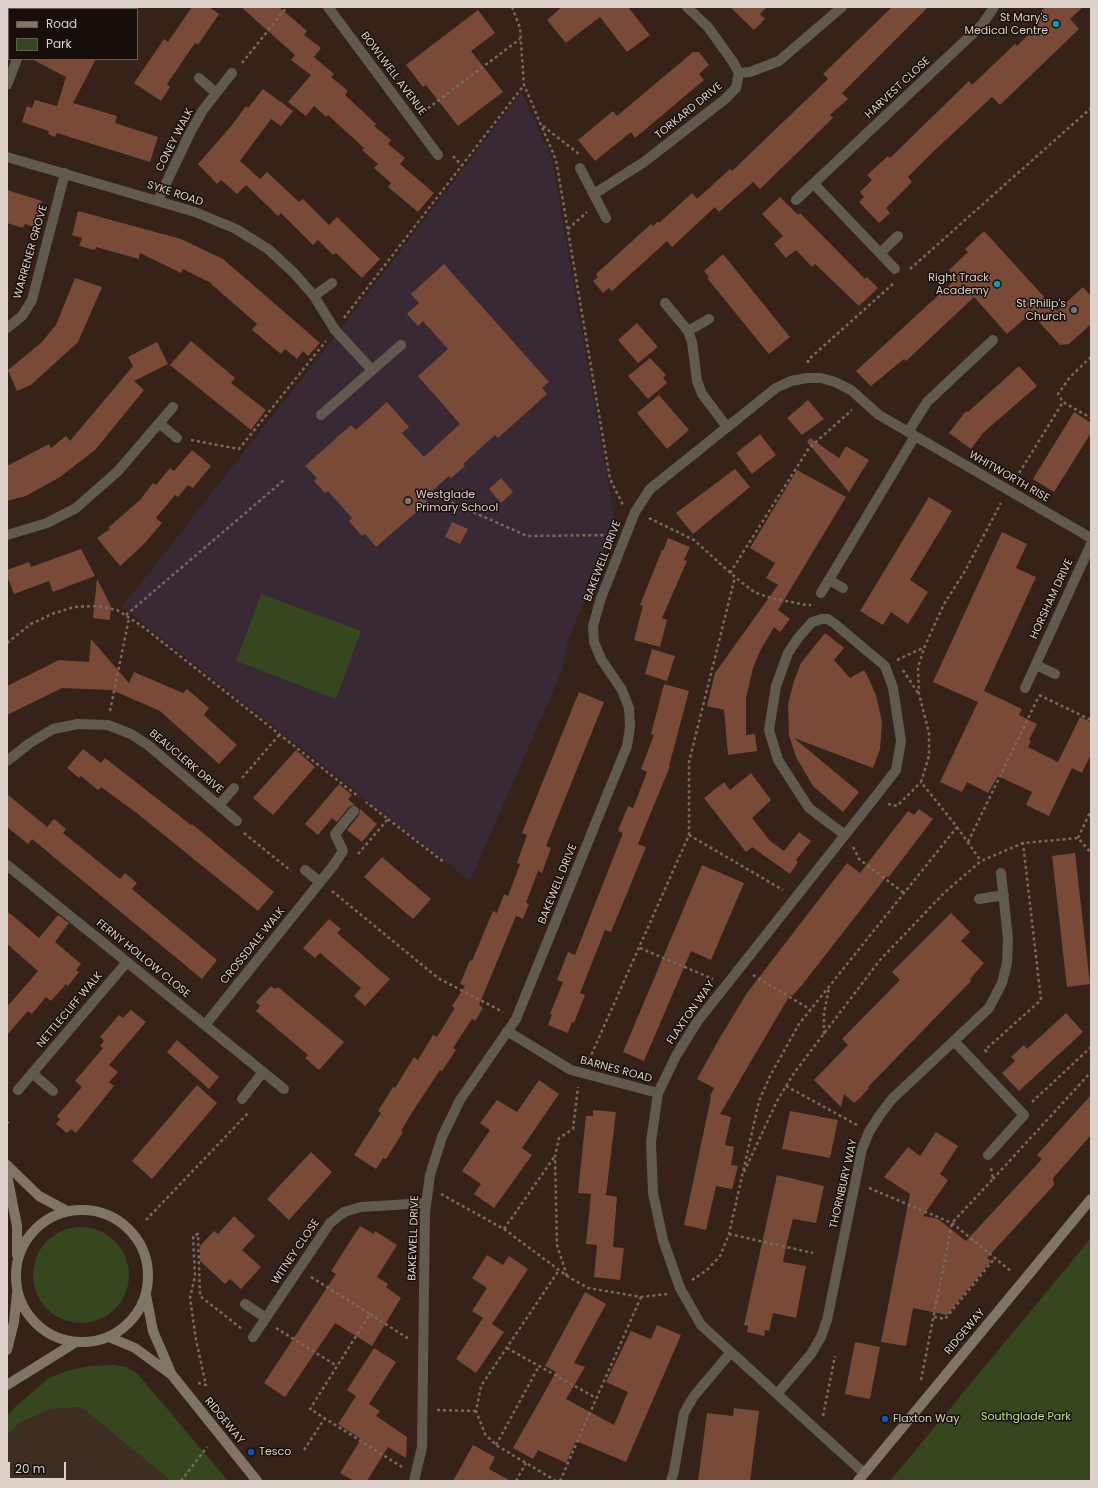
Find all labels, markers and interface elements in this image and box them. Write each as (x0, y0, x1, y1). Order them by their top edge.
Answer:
legend (8, 8, 138, 60)
place label: St Mary's Medical Centre (965, 11, 1048, 37)
text: Road (46, 15, 77, 32)
marker: St Mary's Medical Centre (1051, 19, 1061, 29)
street label: BOWLWELL AVENUE (357, 30, 429, 118)
text: Park (46, 35, 72, 52)
street label: HARVEST CLOSE (863, 54, 933, 122)
street label: TORKARD DRIVE (653, 80, 725, 142)
street label: CONEY WALK (153, 106, 197, 174)
street label: SYKE ROAD (145, 179, 205, 209)
street label: WARRENER GROVE (11, 203, 51, 301)
place label: Right Track Academy (928, 271, 989, 297)
marker: Right Track Academy (992, 279, 1002, 289)
place label: St Philip's Church (1016, 297, 1066, 323)
marker: St Philip's Church (1069, 305, 1079, 315)
street label: WHITWORTH RISE (966, 449, 1052, 505)
place label: Westglade Primary School (416, 488, 498, 514)
marker: Westglade Primary School (403, 496, 413, 506)
street label: BAKEWELL DRIVE (582, 519, 624, 603)
street label: HORSHAM DRIVE (1028, 557, 1076, 641)
street label: BEAUCLERK DRIVE (146, 727, 226, 797)
street label: BAKEWELL DRIVE (536, 842, 580, 926)
street label: CROSSDALE WALK (218, 905, 288, 987)
street label: FERNY HOLLOW CLOSE (93, 917, 193, 1001)
street label: NETTLECLIFF WALK (34, 969, 106, 1051)
street label: FLAXTON WAY (664, 979, 718, 1047)
street label: BARNES ROAD (578, 1054, 654, 1086)
street label: THORNBURY WAY (827, 1138, 861, 1230)
street label: BAKEWELL DRIVE (406, 1195, 422, 1281)
street label: WITNEY CLOSE (269, 1217, 323, 1287)
street label: RIDGEWAY (942, 1306, 988, 1358)
street label: RIDGEWAY (201, 1395, 247, 1447)
park label: Southglade Park (981, 1410, 1071, 1424)
place label: Flaxton Way (893, 1412, 959, 1426)
marker: Flaxton Way (880, 1414, 890, 1424)
place label: Tesco (259, 1445, 291, 1459)
marker: Tesco (246, 1447, 256, 1457)
scale bar (10, 1454, 68, 1480)
text: 20 m (15, 1460, 45, 1477)

